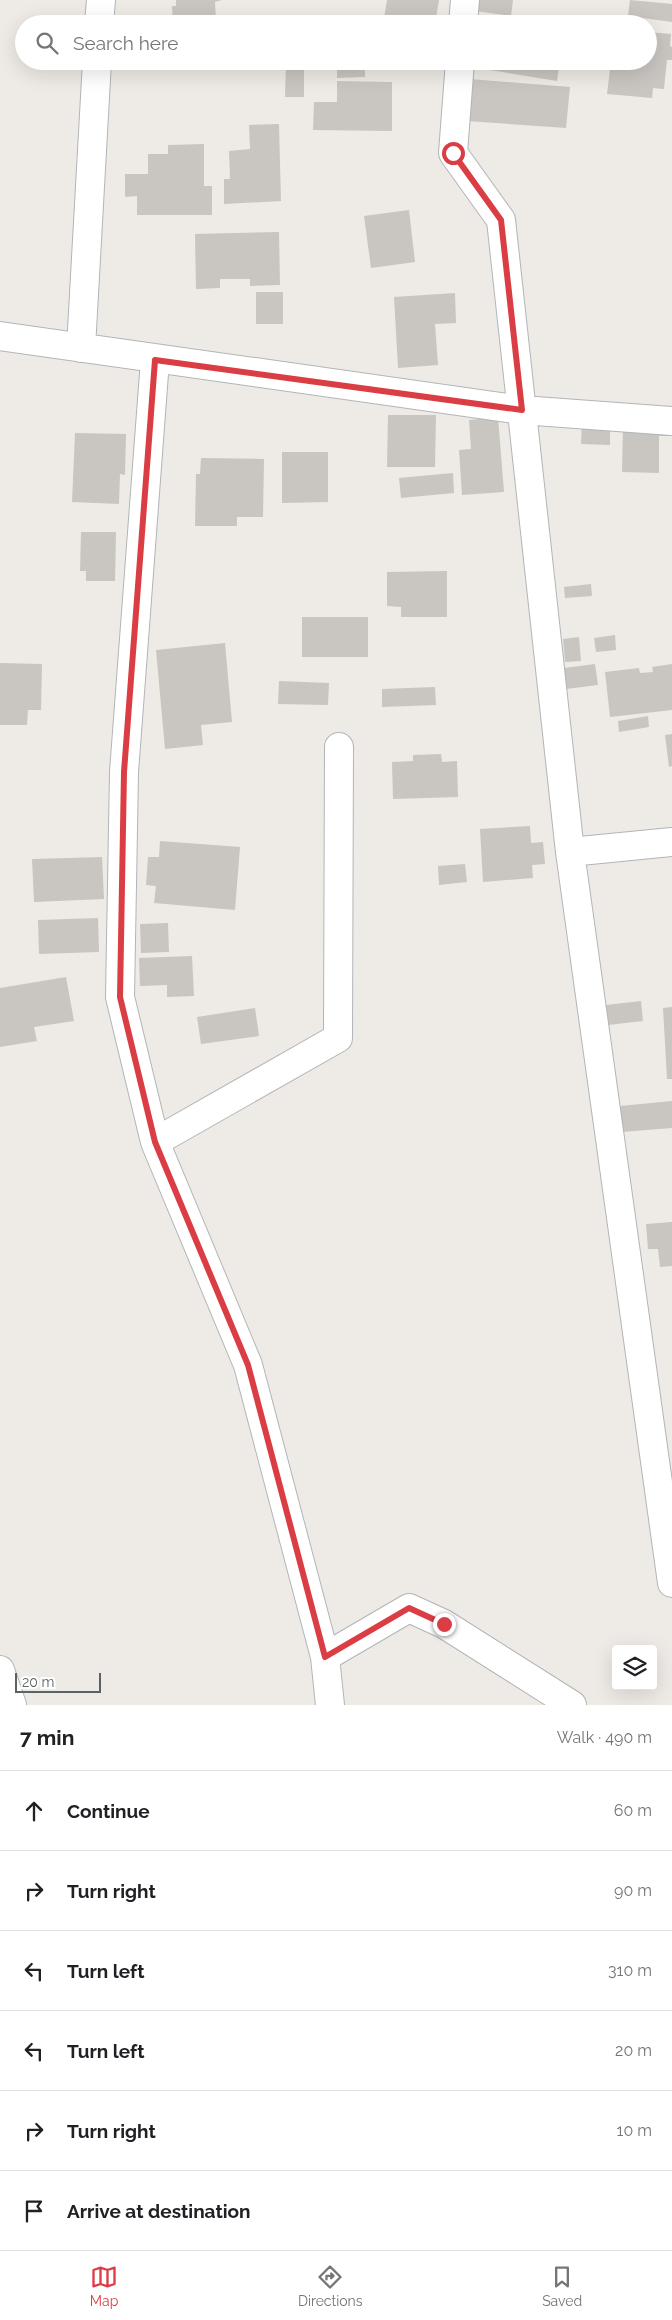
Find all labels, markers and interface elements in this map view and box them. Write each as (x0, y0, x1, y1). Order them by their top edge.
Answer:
search box (15, 15, 657, 70)
icon: search (33, 29, 61, 57)
text: Search here (73, 32, 179, 54)
route start (442, 142, 465, 165)
route end (433, 1613, 456, 1636)
map controls (612, 1645, 657, 1690)
button: layers (612, 1645, 657, 1690)
scale bar (15, 1670, 101, 1693)
text: 20 m (22, 1674, 54, 1690)
text: 7 min (20, 1725, 74, 1750)
text: Walk · 490 m (557, 1728, 652, 1747)
icon: ahead (20, 1797, 48, 1825)
text: Continue (67, 1800, 150, 1822)
text: 60 m (614, 1801, 652, 1820)
icon: right (20, 1877, 48, 1905)
text: Turn right (67, 1880, 156, 1902)
text: 90 m (614, 1881, 652, 1900)
icon: left (20, 1957, 48, 1985)
text: Turn left (67, 1960, 144, 1982)
text: 310 m (608, 1961, 652, 1980)
icon: left (20, 2037, 48, 2065)
text: Turn left (67, 2040, 144, 2062)
text: 20 m (615, 2041, 652, 2060)
icon: right (20, 2117, 48, 2145)
text: Turn right (67, 2120, 156, 2142)
text: 10 m (617, 2121, 652, 2140)
icon: arrive (20, 2197, 48, 2225)
text: Arrive at destination (67, 2200, 251, 2222)
tab: Map (90, 2263, 118, 2309)
tab: Directions (298, 2263, 363, 2309)
tab: Saved (542, 2263, 582, 2309)

